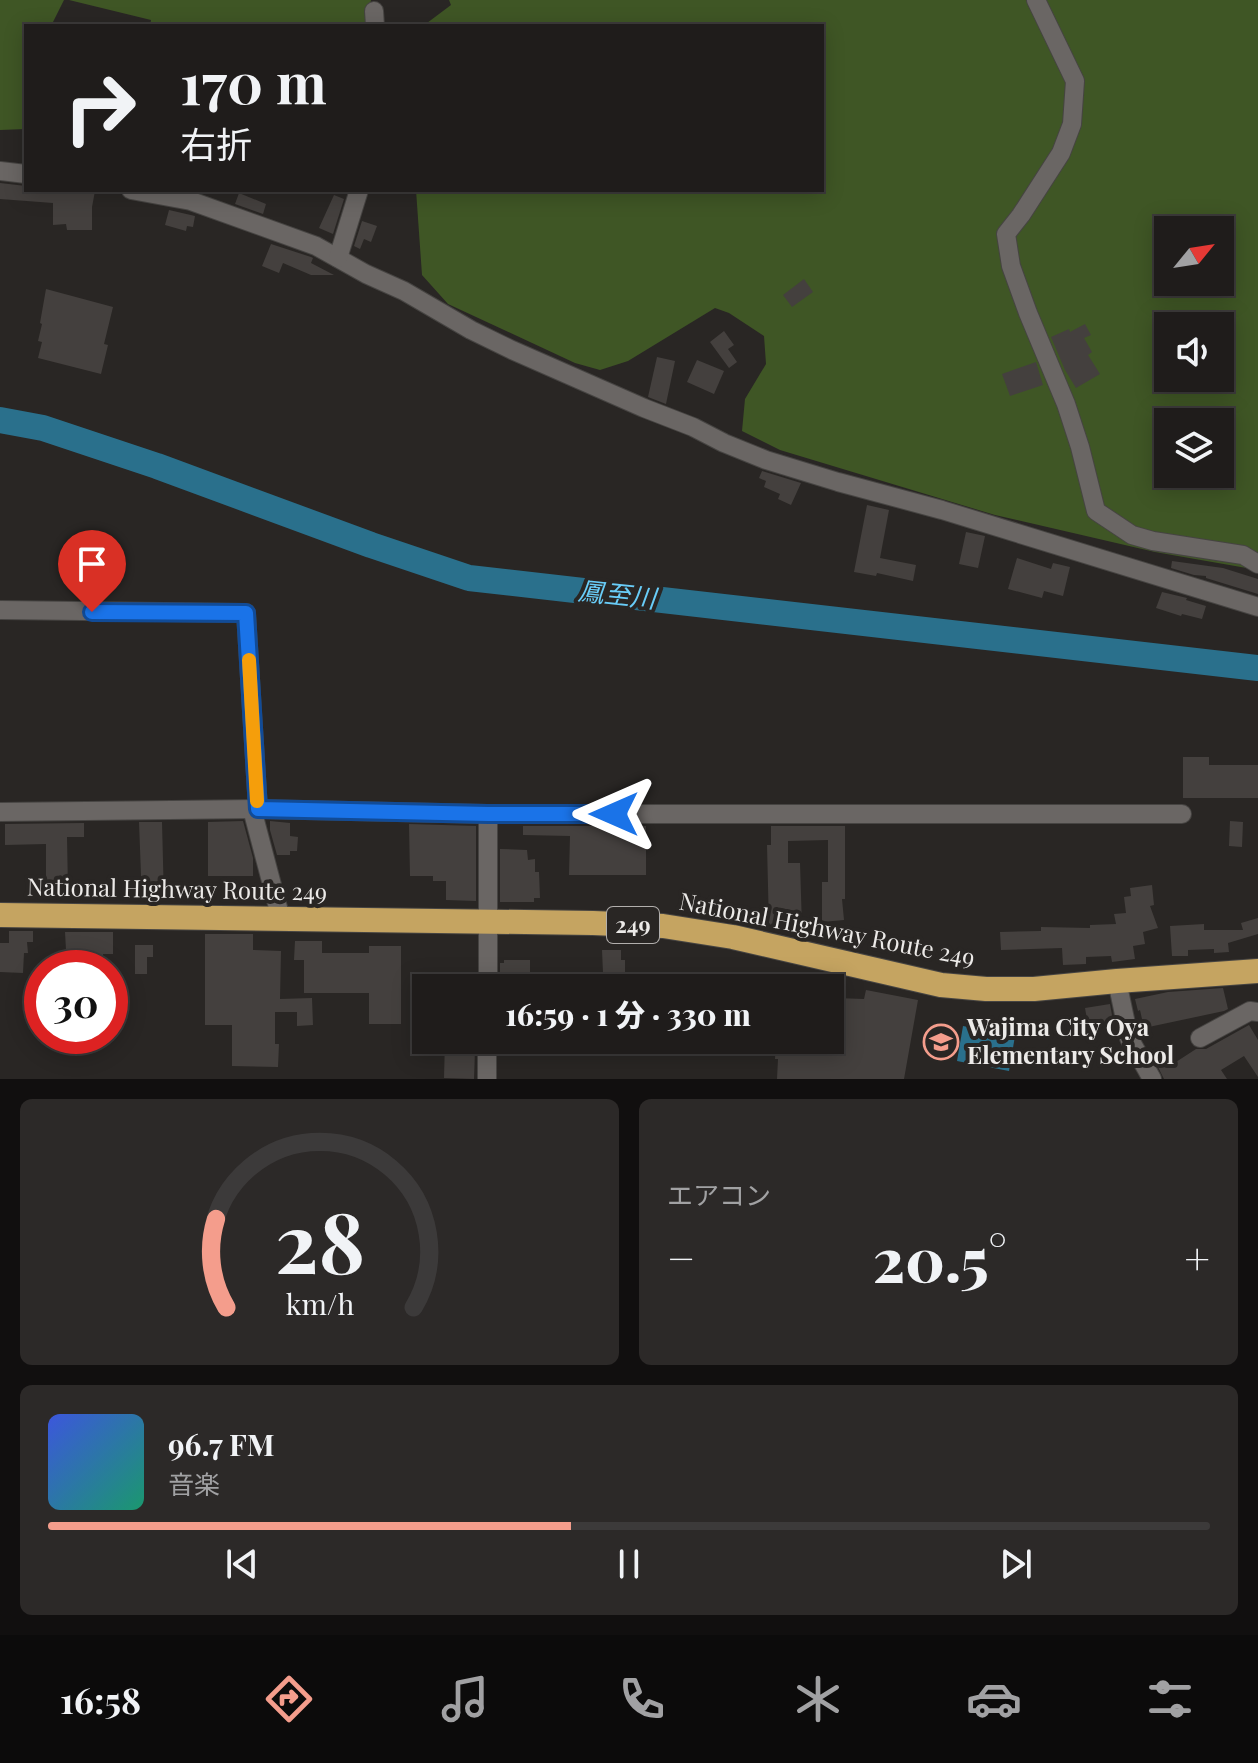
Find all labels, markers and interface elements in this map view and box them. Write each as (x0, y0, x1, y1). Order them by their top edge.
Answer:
text: 170 m (180, 44, 327, 119)
icon: right (48, 56, 152, 160)
text: 右折 (180, 119, 252, 167)
north arrow (1154, 216, 1234, 296)
map controls (1154, 216, 1234, 488)
button: sound (1154, 312, 1234, 392)
button: layers (1154, 408, 1234, 488)
pin (58, 530, 126, 612)
icon: arrive (70, 542, 114, 586)
water label: 鳳至川 (577, 572, 661, 615)
position arrow (572, 772, 656, 856)
street label: National Highway Route 249 (27, 869, 327, 907)
street label: National Highway Route 249 (677, 884, 978, 972)
road number: 249 (607, 907, 659, 943)
speed limit sign: 30 (24, 950, 128, 1054)
text: 16:59 · 1 分 · 330 m (505, 994, 751, 1034)
place label: Wajima City Oya Elementary School (966, 1010, 1175, 1070)
school or university icon: Wajima City Oya Elementary School (922, 1023, 960, 1061)
text: エアコン (667, 1177, 771, 1212)
text: 28 (274, 1184, 365, 1295)
text: 20.5° (873, 1217, 1007, 1297)
text: − (667, 1227, 695, 1286)
text: + (1184, 1227, 1210, 1286)
text: km/h (285, 1284, 354, 1322)
text: 96.7 FM (168, 1424, 275, 1464)
text: 音楽 (168, 1466, 220, 1501)
icon: previous (220, 1542, 264, 1586)
icon: pause (607, 1542, 651, 1586)
icon: next (994, 1542, 1038, 1586)
icon: directions (261, 1671, 317, 1727)
icon: music (437, 1671, 493, 1727)
icon: phone (614, 1671, 670, 1727)
icon: climate (790, 1671, 846, 1727)
icon: car (966, 1671, 1022, 1727)
icon: filters (1142, 1671, 1198, 1727)
text: 16:58 (60, 1675, 141, 1723)

